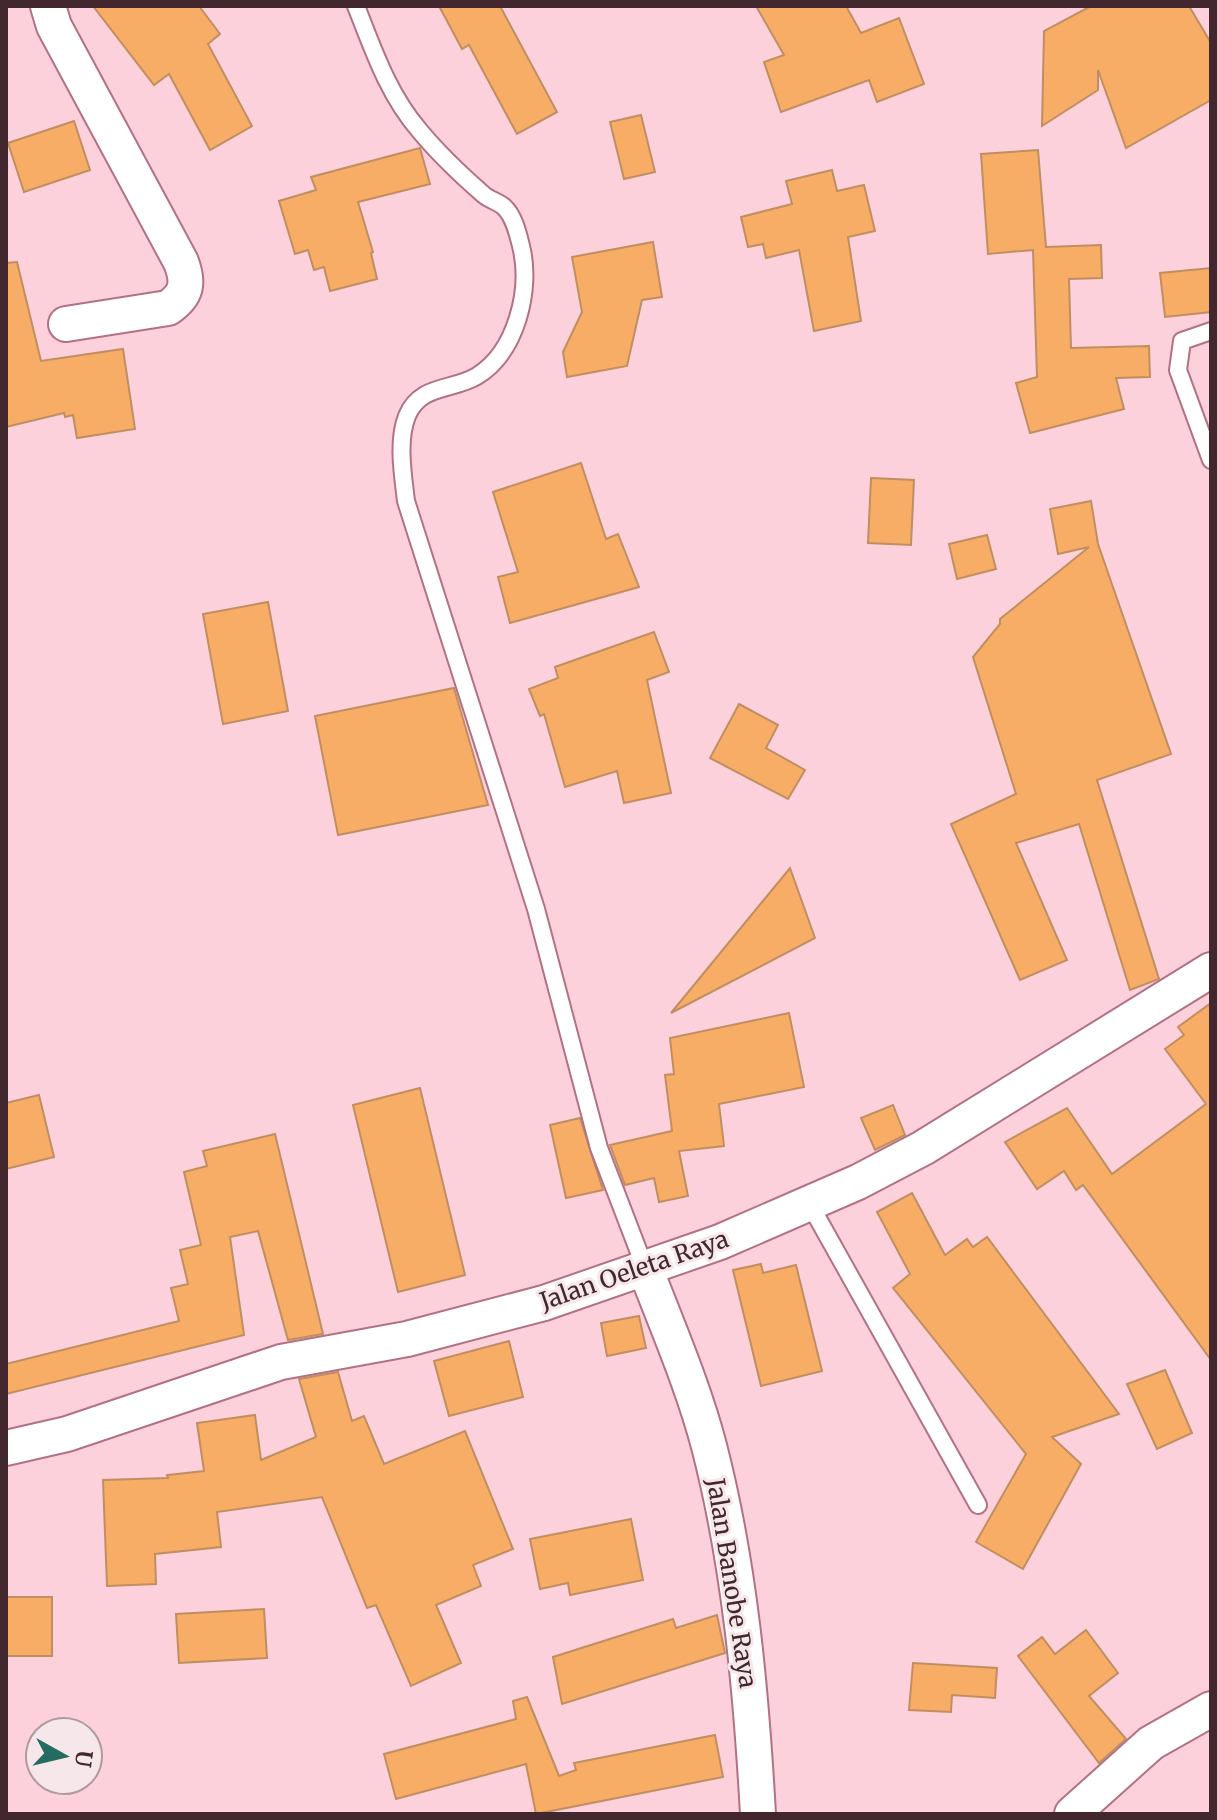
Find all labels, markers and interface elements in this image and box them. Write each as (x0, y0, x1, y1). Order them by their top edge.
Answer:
street label: Jalan Oeleta Raya (535, 1223, 733, 1317)
street label: Jalan Banobe Raya (700, 1475, 764, 1690)
north arrow (24, 1716, 104, 1796)
text: U (69, 1749, 99, 1769)

